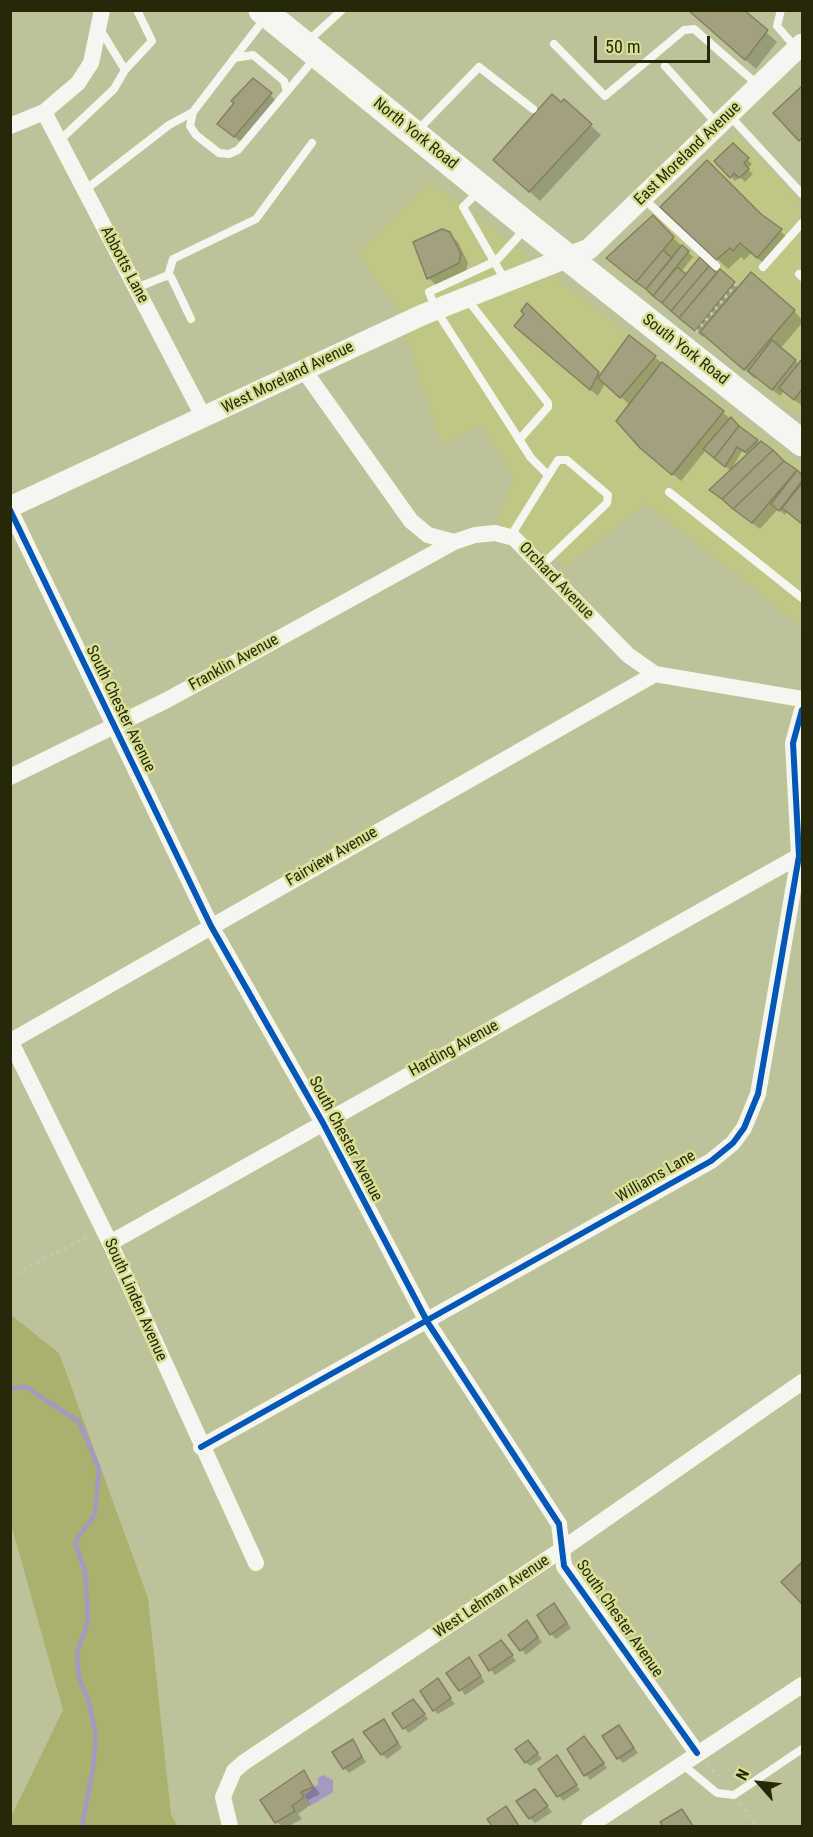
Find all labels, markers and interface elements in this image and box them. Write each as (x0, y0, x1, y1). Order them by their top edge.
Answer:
scale bar (597, 24, 712, 62)
text: 50 m (605, 36, 640, 57)
street label: North York Road (369, 94, 461, 174)
street label: East Moreland Avenue (631, 98, 745, 210)
street label: Abbotts Lane (96, 223, 152, 307)
street label: South York Road (638, 310, 732, 390)
street label: West Moreland Avenue (219, 338, 357, 418)
street label: Orchard Avenue (515, 539, 597, 623)
street label: Franklin Avenue (186, 630, 282, 696)
street label: South Chester Avenue (81, 642, 159, 776)
street label: Fairview Avenue (283, 823, 381, 891)
street label: Harding Avenue (406, 1017, 502, 1081)
street label: South Chester Avenue (304, 1073, 386, 1205)
street label: Williams Lane (613, 1147, 699, 1207)
street label: South Linden Avenue (99, 1236, 171, 1364)
street label: West Lehman Avenue (431, 1551, 553, 1643)
street label: South Chester Avenue (571, 1557, 667, 1681)
north arrow (729, 1753, 789, 1813)
text: N (732, 1766, 753, 1783)

